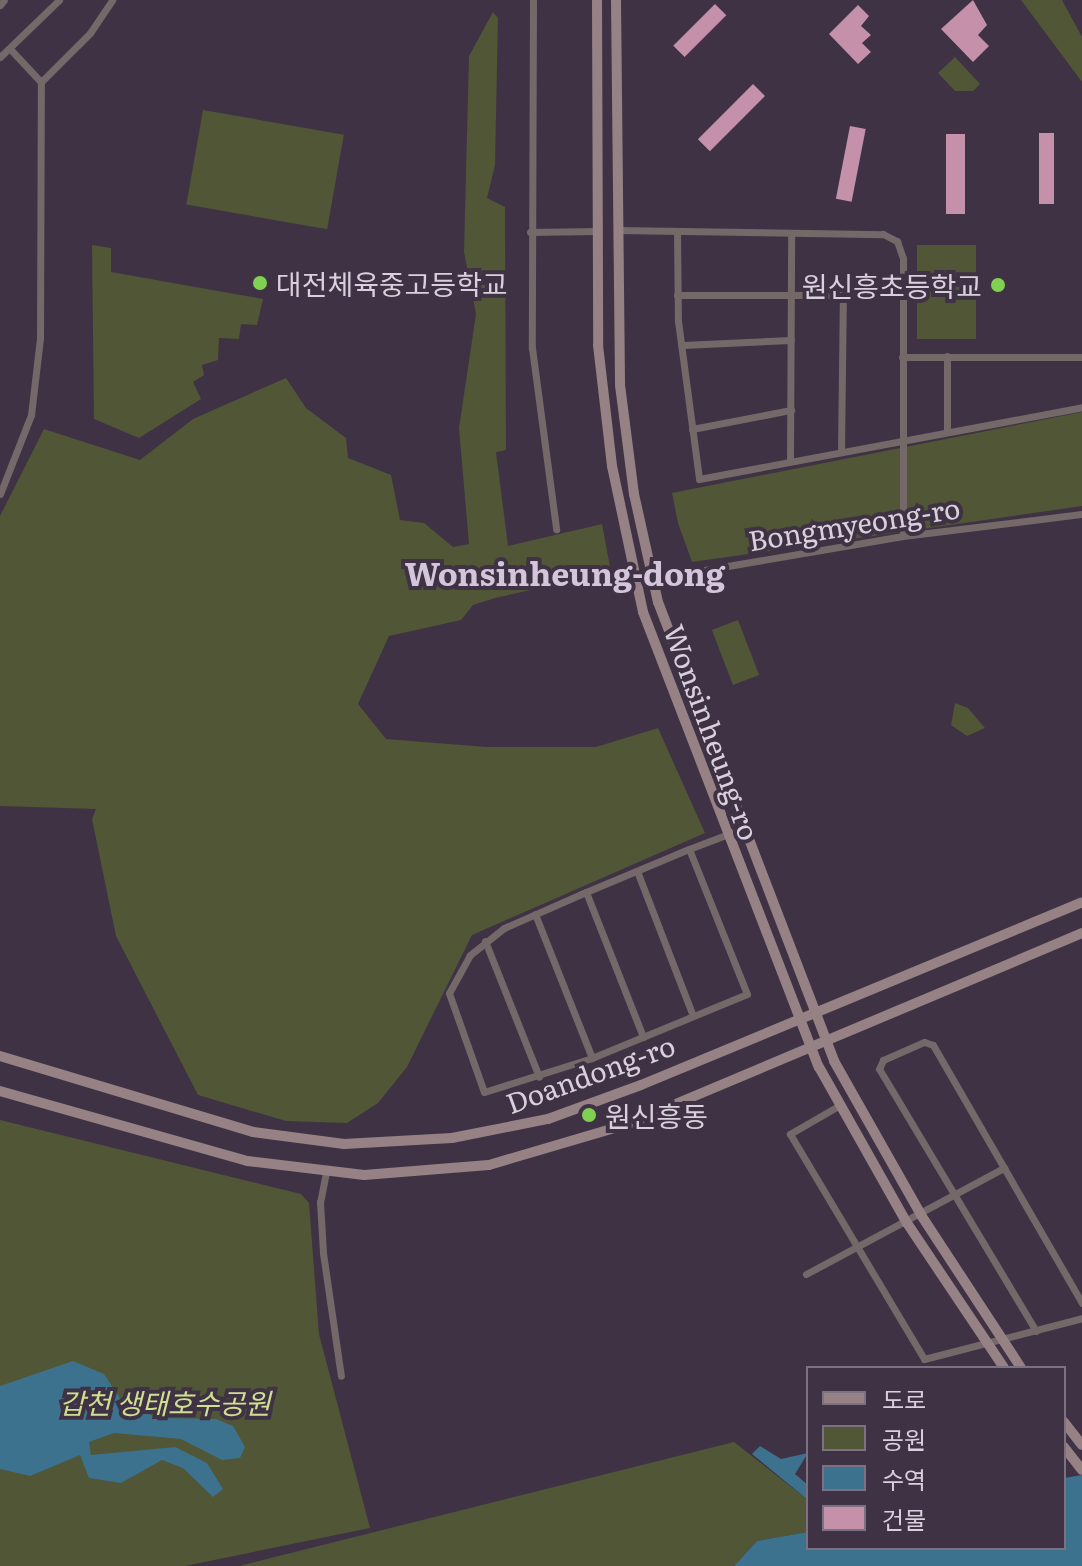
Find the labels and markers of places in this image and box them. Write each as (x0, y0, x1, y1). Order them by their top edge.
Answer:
place label: 대전체육중고등학교 (276, 266, 508, 300)
place label: 원신흥초등학교 (802, 268, 982, 302)
marker: 대전체육중고등학교 (251, 274, 269, 292)
marker: 원신흥초등학교 (989, 276, 1007, 294)
place label: 원신흥동 (605, 1098, 708, 1132)
marker: 원신흥동 (580, 1106, 598, 1124)

